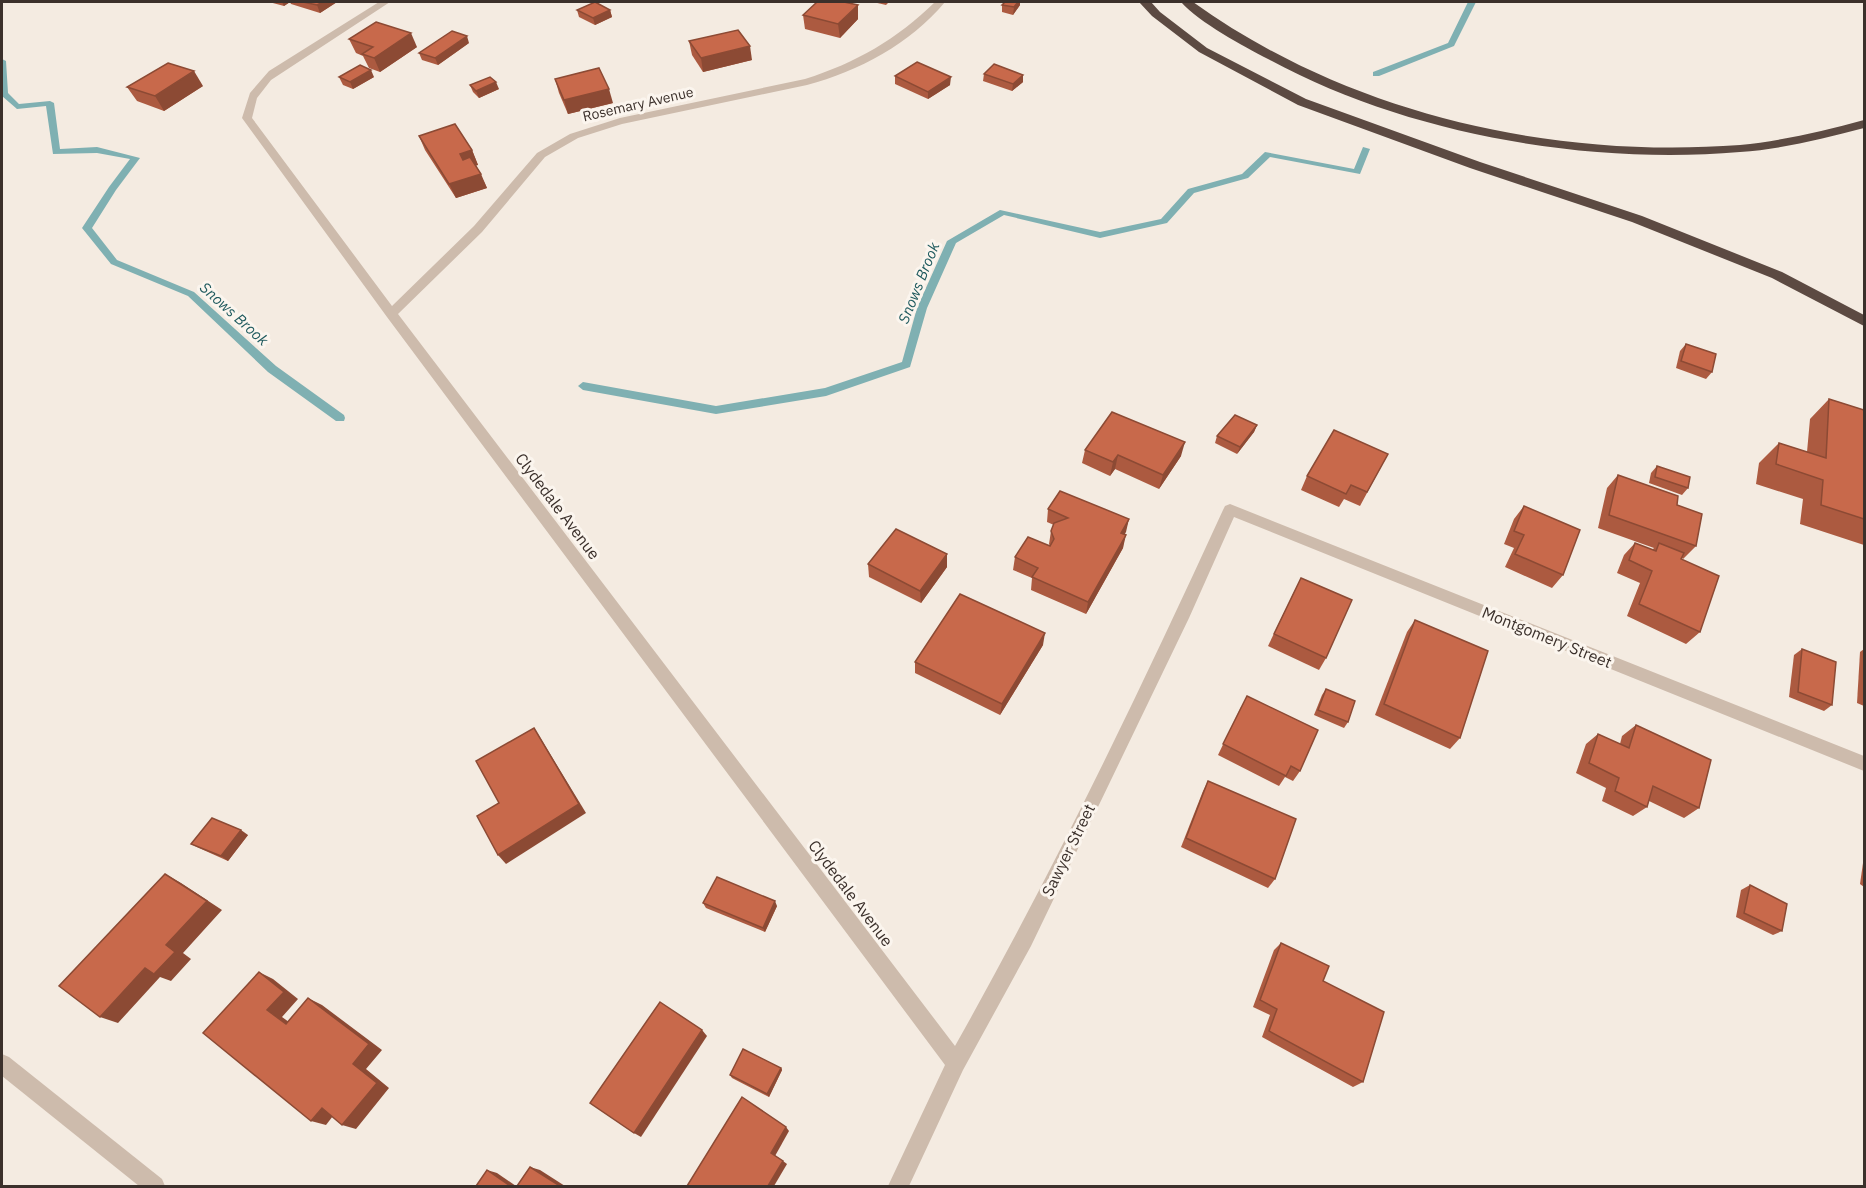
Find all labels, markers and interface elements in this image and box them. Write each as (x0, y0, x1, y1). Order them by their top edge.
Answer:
street label: Rosemary Avenue (581, 82, 695, 125)
water label: Snows Brook (894, 239, 943, 326)
water label: Snows Brook (196, 278, 273, 350)
street label: Clydedale Avenue (511, 449, 605, 563)
street label: Montgomery Street (1479, 602, 1615, 672)
street label: Sawyer Street (1037, 801, 1099, 899)
street label: Clydedale Avenue (804, 836, 898, 950)

